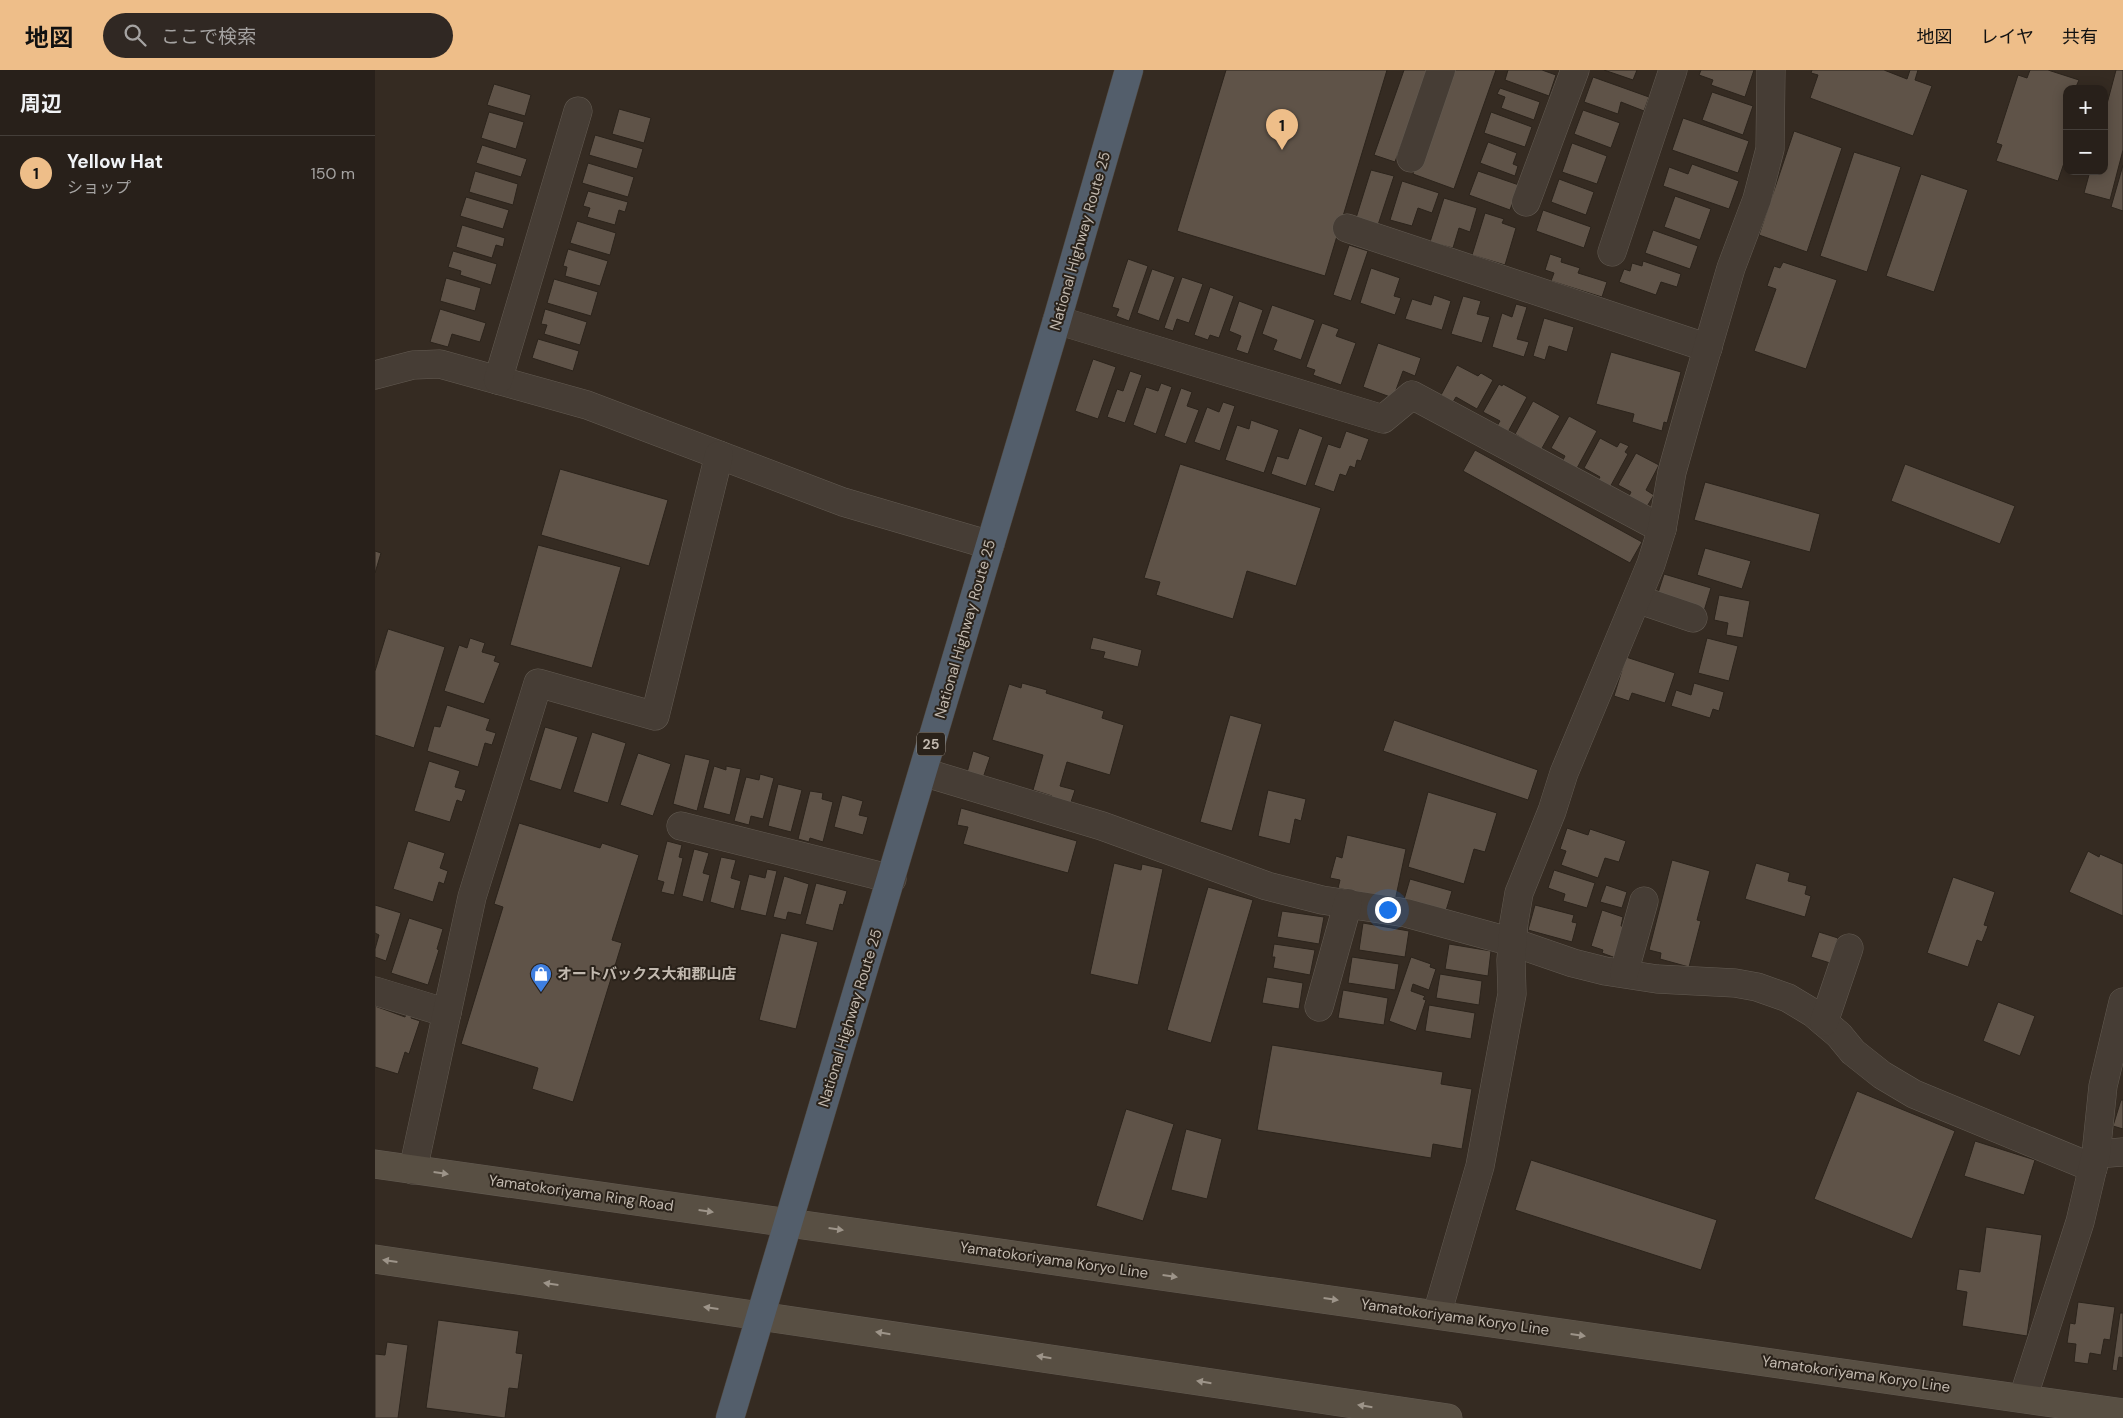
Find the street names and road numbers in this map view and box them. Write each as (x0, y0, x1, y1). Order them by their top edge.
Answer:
street label: National Highway Route 25 (1045, 149, 1115, 333)
street label: National Highway Route 25 (930, 537, 1000, 721)
road number: 25 (917, 732, 945, 756)
street label: National Highway Route 25 (813, 927, 887, 1109)
street label: Yamatokoriyama Ring Road (487, 1170, 675, 1216)
street label: Yamatokoriyama Koryo Line (958, 1237, 1150, 1283)
street label: Yamatokoriyama Koryo Line (1359, 1294, 1551, 1340)
street label: Yamatokoriyama Koryo Line (1760, 1351, 1952, 1397)

